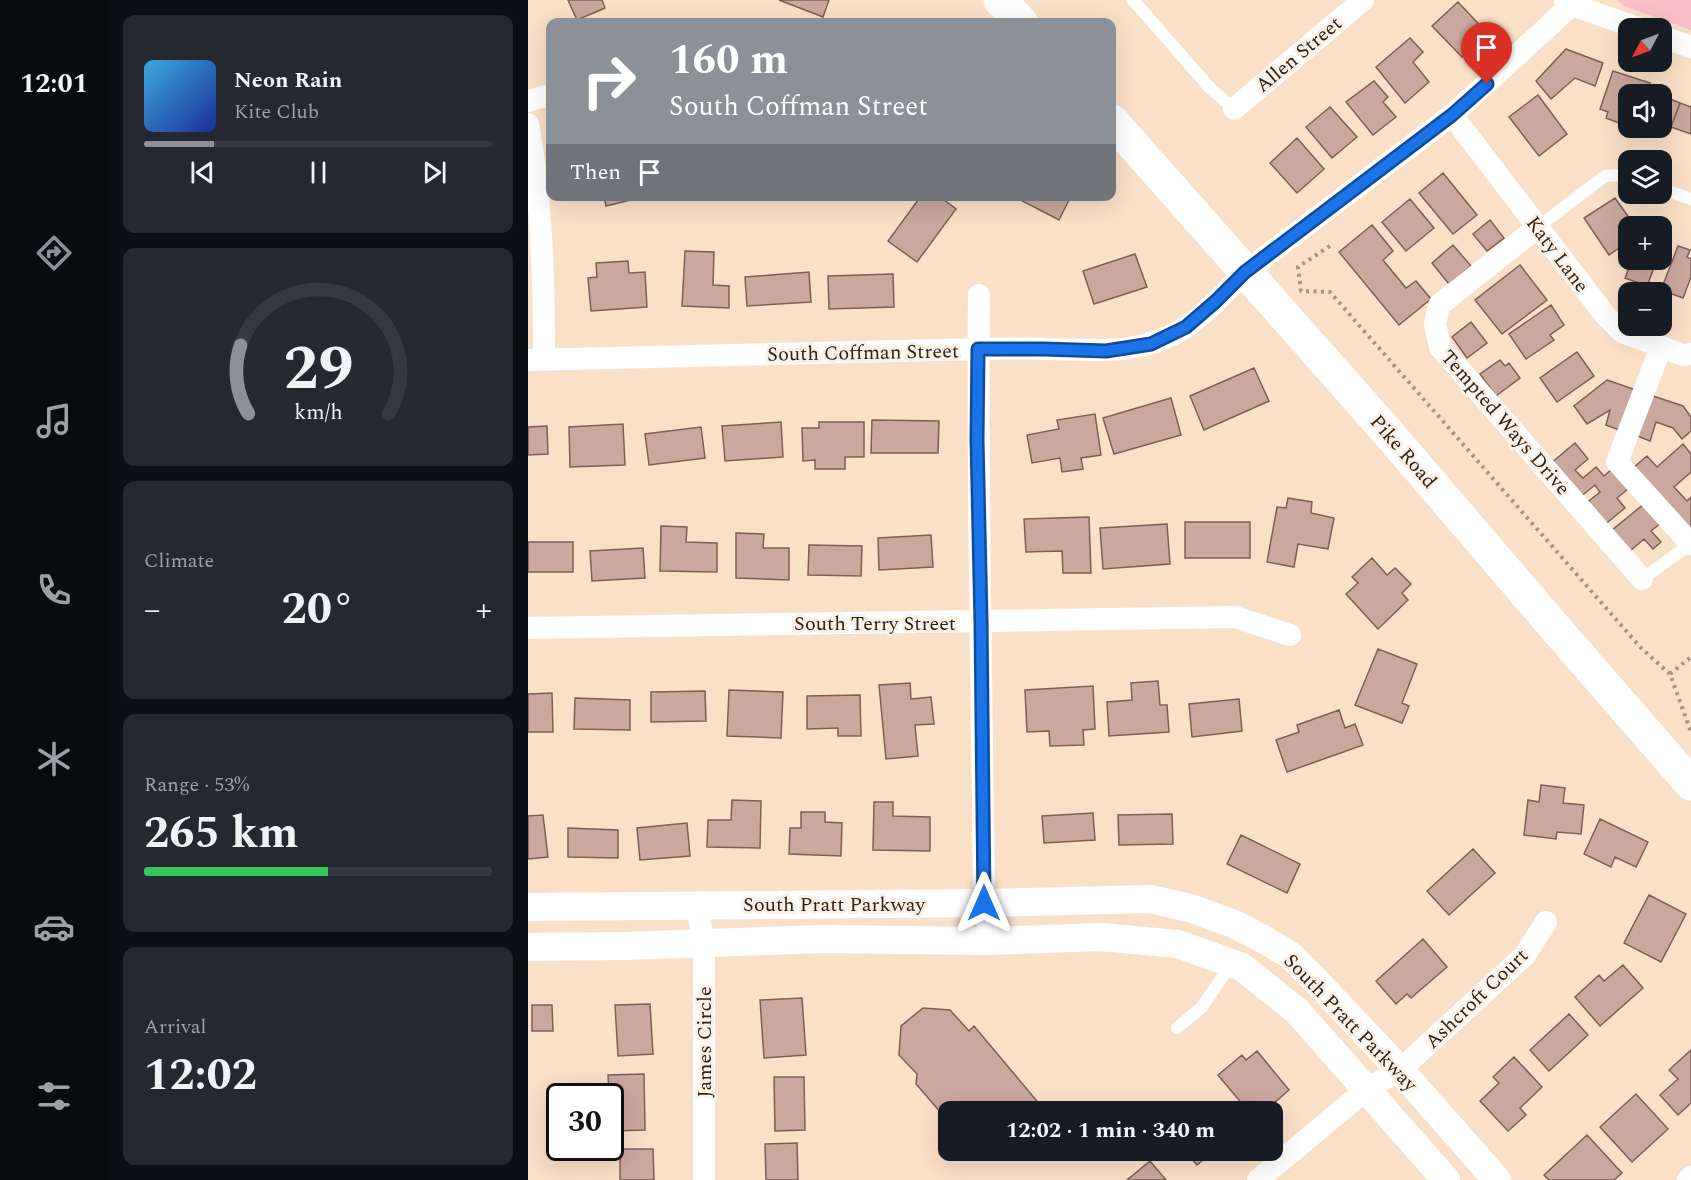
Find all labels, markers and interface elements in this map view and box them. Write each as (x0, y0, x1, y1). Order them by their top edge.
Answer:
street label: Allen Street (1249, 9, 1349, 100)
north arrow (1618, 18, 1672, 72)
map controls (1618, 18, 1672, 336)
pin (1461, 22, 1512, 84)
text: 160 m (669, 29, 788, 92)
icon: arrive (1470, 31, 1503, 64)
icon: right (570, 42, 648, 120)
text: 12:01 (20, 63, 88, 105)
text: Neon Rain (234, 64, 342, 97)
button: sound (1618, 84, 1672, 138)
text: South Coffman Street (669, 86, 928, 128)
text: Kite Club (234, 97, 319, 127)
button: layers (1618, 150, 1672, 204)
icon: previous (186, 156, 219, 189)
icon: pause (302, 156, 335, 189)
icon: next (418, 156, 451, 189)
text: Then (570, 156, 621, 189)
icon: arrive (633, 156, 666, 189)
street label: Katy Lane (1518, 210, 1596, 299)
button: + (1618, 216, 1672, 270)
icon: directions (33, 232, 75, 274)
button: − (1618, 282, 1672, 336)
text: 29 (283, 322, 353, 417)
street label: South Coffman Street (767, 336, 959, 370)
street label: Tempted Ways Drive (1433, 343, 1577, 502)
text: km/h (294, 396, 342, 429)
icon: music (33, 400, 75, 442)
street label: Pike Road (1363, 408, 1444, 495)
text: Climate (144, 546, 214, 576)
icon: phone (33, 569, 75, 611)
text: 20° (282, 575, 355, 644)
text: − (144, 585, 161, 635)
text: + (476, 585, 492, 635)
street label: South Terry Street (794, 609, 956, 639)
icon: climate (33, 738, 75, 780)
text: Range · 53% (144, 770, 249, 800)
text: 265 km (144, 799, 299, 868)
position arrow (952, 871, 1016, 935)
street label: South Pratt Parkway (743, 890, 926, 920)
icon: car (33, 906, 75, 948)
street label: Ashcroft Court (1418, 941, 1535, 1056)
street label: South Pratt Parkway (1276, 947, 1425, 1100)
street label: James Circle (690, 986, 720, 1098)
text: Arrival (144, 1012, 206, 1042)
text: 12:02 (144, 1041, 257, 1110)
icon: filters (33, 1075, 75, 1117)
speed limit sign: 30 (546, 1083, 624, 1161)
text: 12:02 · 1 min · 340 m (1006, 1114, 1215, 1147)

